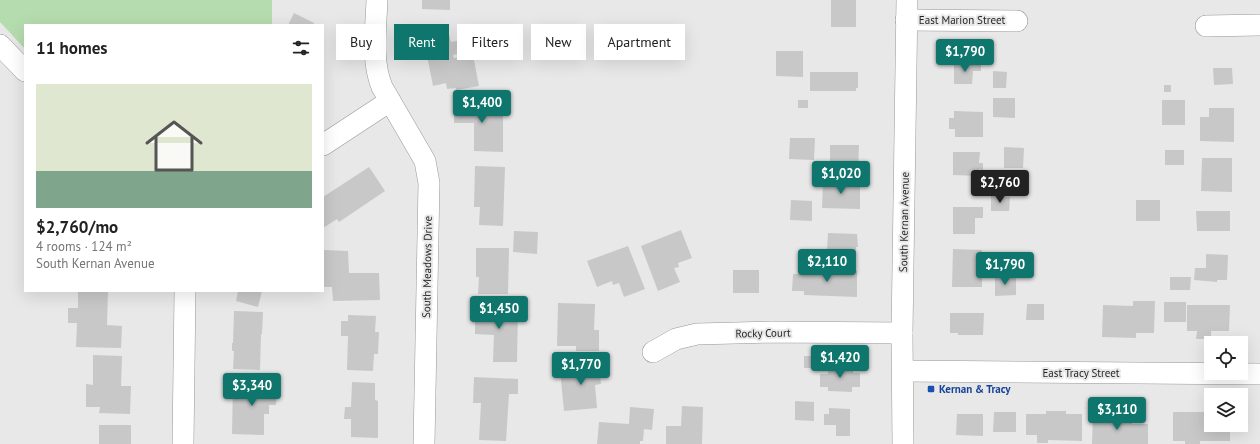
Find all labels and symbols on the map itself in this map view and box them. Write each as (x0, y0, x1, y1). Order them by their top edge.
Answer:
street label: East Marion Street (919, 13, 1005, 27)
pin: $1,790 (932, 39, 998, 73)
pin: $1,400 (449, 90, 515, 124)
pin: $1,020 (808, 161, 874, 195)
pin: $2,760 (967, 170, 1033, 204)
street label: South Kernan Avenue (896, 171, 912, 272)
street label: South Meadows Drive (419, 215, 435, 318)
pin: $2,110 (794, 249, 860, 283)
pin: $1,790 (972, 252, 1038, 286)
pin: $1,450 (466, 296, 532, 330)
street label: Rocky Court (735, 326, 791, 340)
pin: $1,420 (807, 345, 873, 379)
pin: $1,770 (548, 352, 614, 386)
street label: East Tracy Street (1042, 366, 1120, 380)
pin: $3,340 (219, 373, 285, 407)
place label: Kernan & Tracy (939, 382, 1011, 396)
marker: Kernan & Tracy (926, 384, 936, 394)
pin: $3,110 (1084, 397, 1150, 431)

